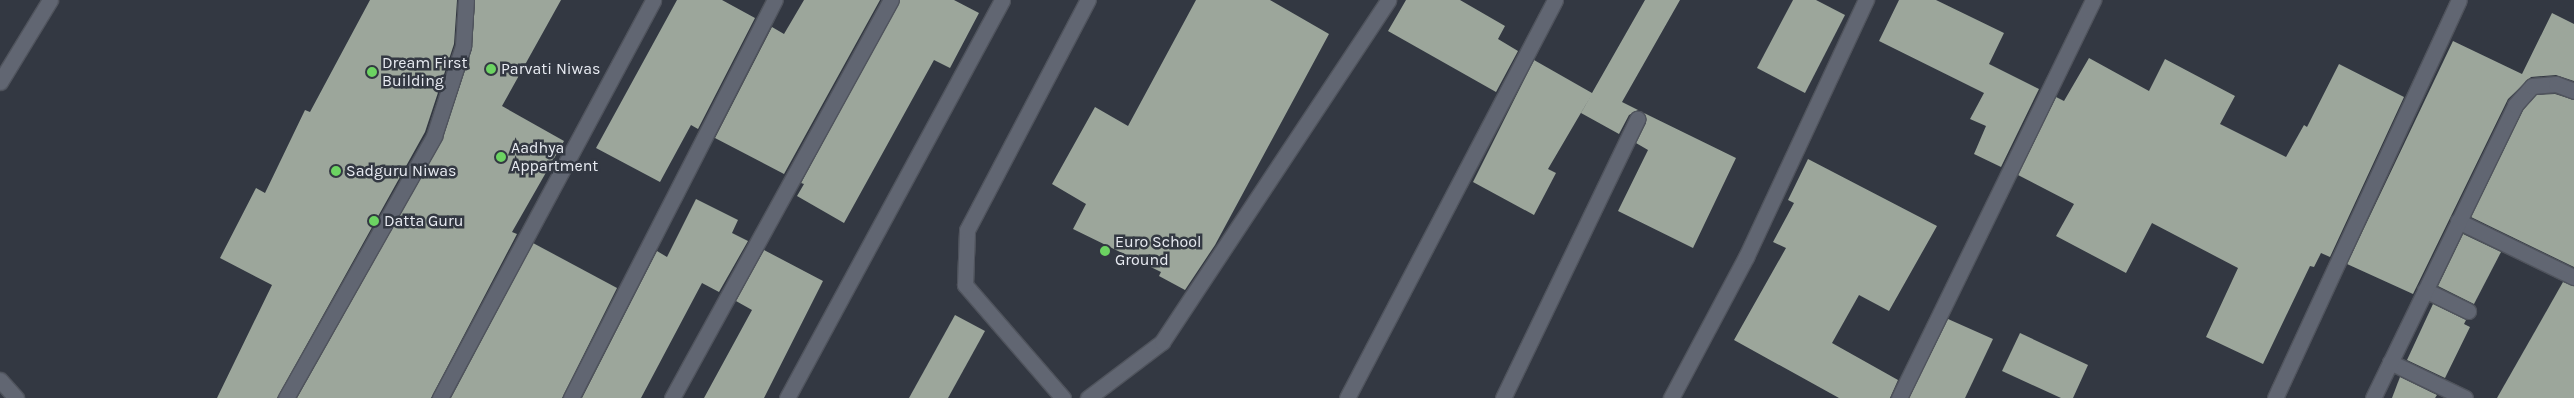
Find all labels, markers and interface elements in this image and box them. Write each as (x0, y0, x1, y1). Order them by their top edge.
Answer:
place label: Dream First Building (382, 53, 467, 91)
place label: Parvati Niwas (501, 59, 600, 79)
marker: Parvati Niwas (485, 63, 497, 75)
marker: Dream First Building (366, 66, 378, 78)
place label: Aadhya Appartment (511, 138, 598, 176)
marker: Aadhya Appartment (495, 151, 507, 163)
place label: Sadguru Niwas (346, 161, 456, 181)
marker: Sadguru Niwas (330, 165, 342, 177)
place label: Datta Guru (384, 211, 463, 231)
marker: Datta Guru (368, 215, 380, 227)
place label: Euro School Ground (1115, 232, 1202, 270)
marker: Euro School Ground (1099, 245, 1111, 257)

